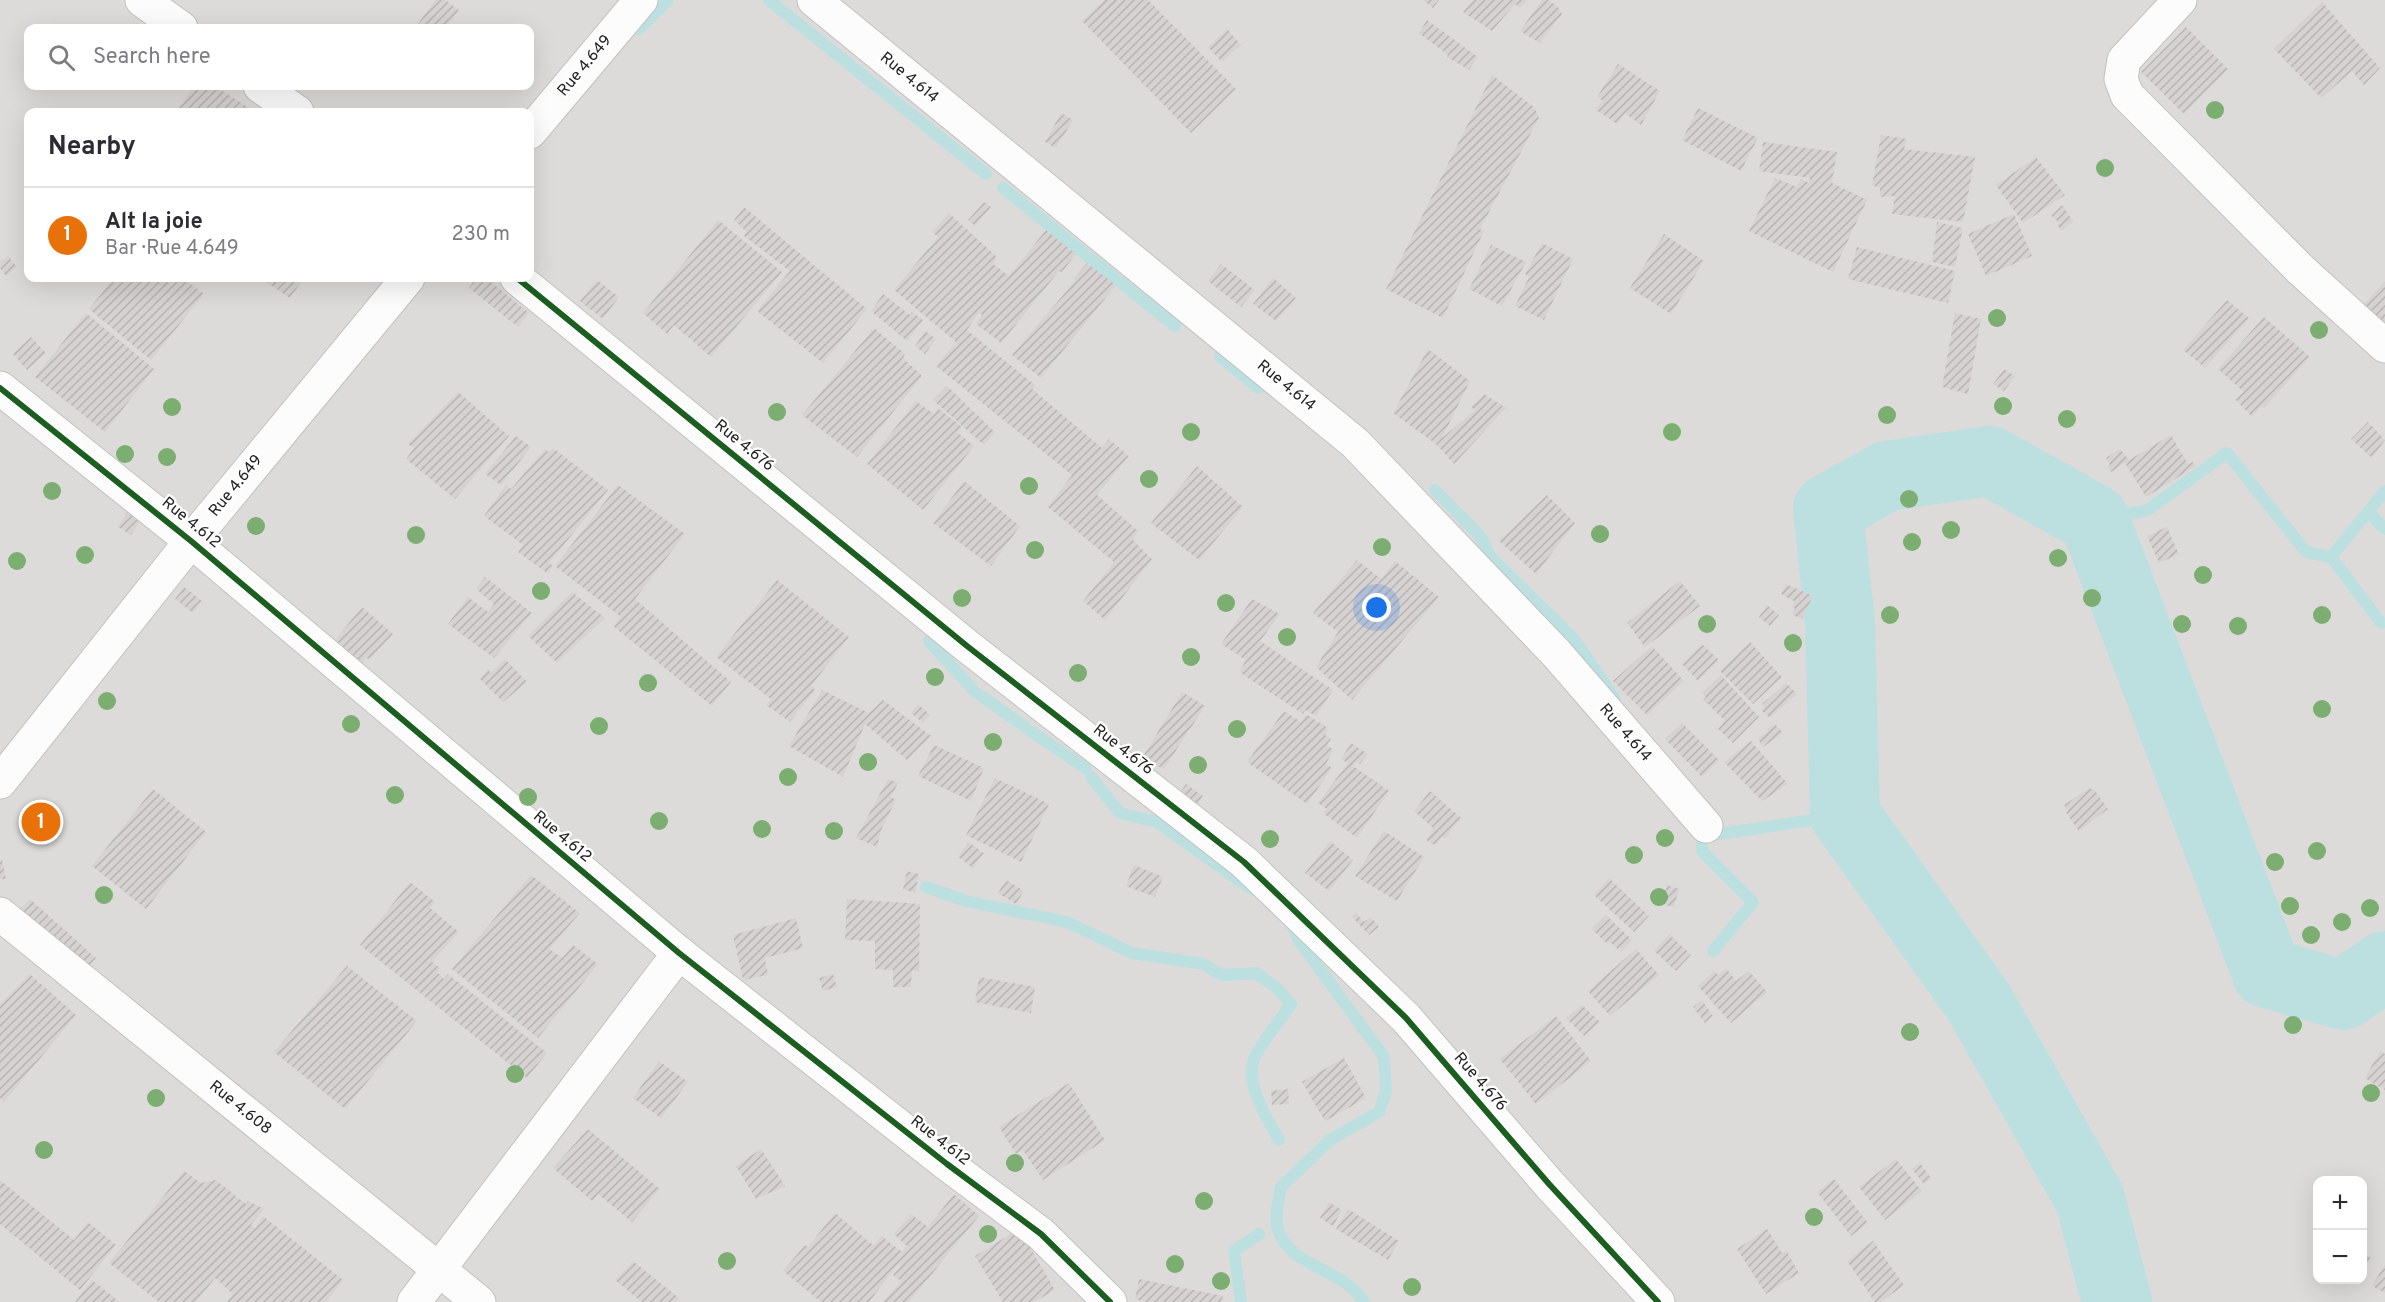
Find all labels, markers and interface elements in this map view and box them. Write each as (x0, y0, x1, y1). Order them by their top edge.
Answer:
search box (24, 24, 534, 90)
street label: Rue 4.649 (554, 31, 616, 101)
icon: search (45, 41, 78, 74)
text: Search here (93, 44, 211, 71)
street label: Rue 4.614 (875, 48, 943, 108)
text: Nearby (48, 131, 136, 164)
text: Alt la joie (105, 209, 203, 236)
text: 1 (64, 222, 72, 248)
text: 230 m (451, 222, 510, 248)
text: Bar · Rue 4.649 (105, 236, 239, 262)
street label: Rue 4.614 (1252, 356, 1320, 416)
street label: Rue 4.676 (710, 416, 778, 476)
street label: Rue 4.649 (205, 451, 267, 521)
street label: Rue 4.612 (157, 493, 225, 553)
your location (1362, 593, 1391, 622)
street label: Rue 4.614 (1594, 700, 1656, 766)
street label: Rue 4.676 (1089, 720, 1157, 780)
pin: 1 (22, 800, 60, 844)
street label: Rue 4.612 (529, 807, 595, 867)
street label: Rue 4.676 (1449, 1048, 1511, 1116)
street label: Rue 4.608 (205, 1077, 275, 1139)
street label: Rue 4.612 (906, 1111, 974, 1171)
map controls (2313, 1176, 2367, 1284)
button: + (2313, 1176, 2367, 1230)
button: − (2313, 1230, 2367, 1284)

